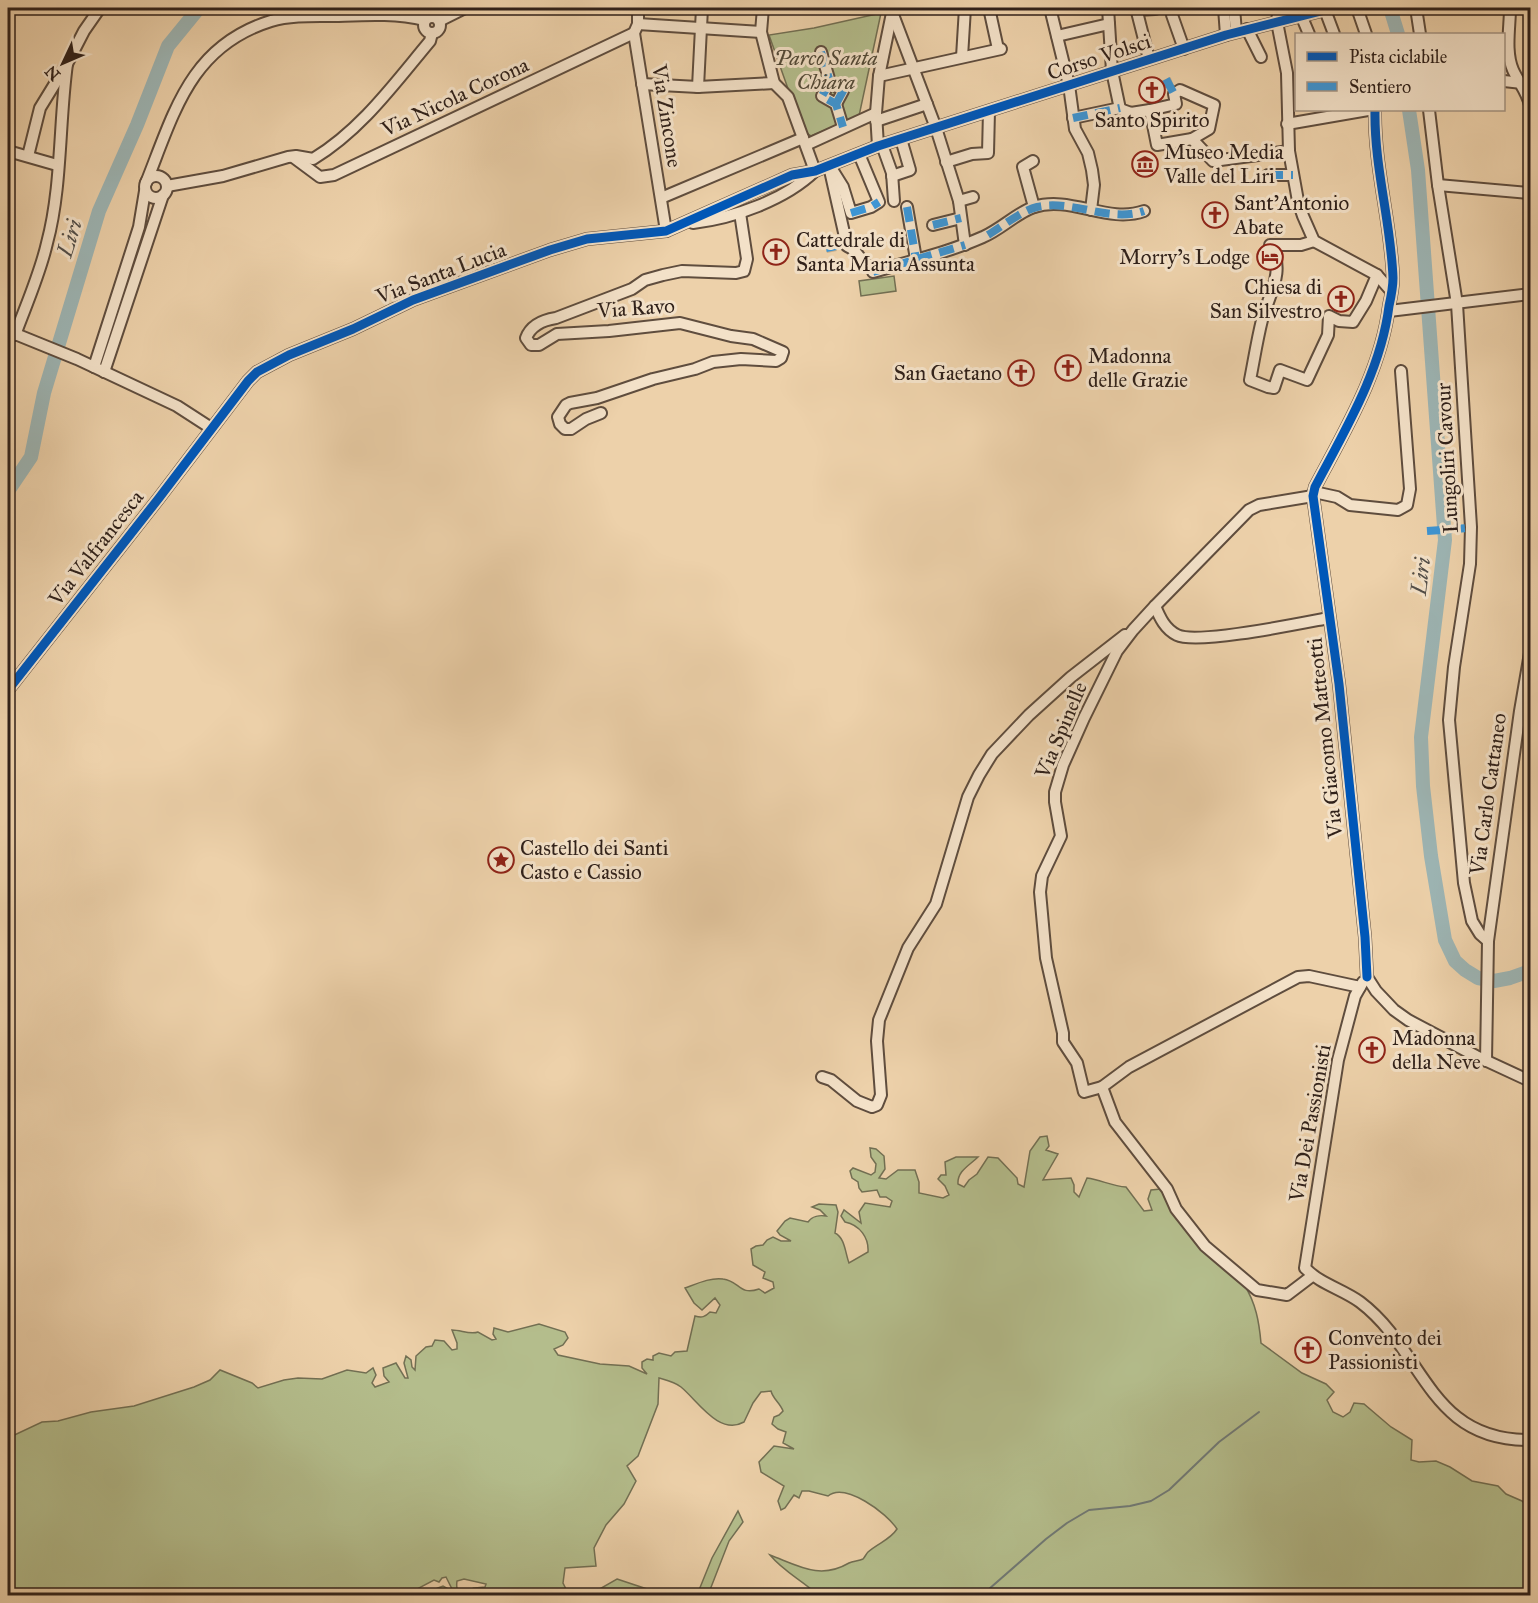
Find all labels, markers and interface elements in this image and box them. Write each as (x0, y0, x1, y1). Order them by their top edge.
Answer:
street label: Corso Volsci (1044, 28, 1154, 86)
north arrow (33, 33, 93, 93)
legend (1295, 33, 1505, 111)
park label: Parco Santa Chiara (774, 45, 878, 95)
text: Pista ciclabile (1349, 46, 1447, 68)
street label: Via Nicola Corona (376, 51, 533, 143)
text: N (41, 61, 64, 85)
street label: Via Zincone (646, 62, 688, 169)
church icon: Santo Spirito (1137, 75, 1167, 105)
text: Sentiero (1349, 76, 1411, 98)
place label: Santo Spirito (1094, 107, 1210, 133)
place label: Museo Media Valle del Liri (1163, 139, 1284, 189)
museum icon: Museo Media Valle del Liri (1130, 149, 1160, 179)
place label: Sant’Antonio Abate (1233, 190, 1350, 240)
church icon: Sant’Antonio Abate (1200, 200, 1230, 230)
water label: Liri (51, 216, 88, 261)
place label: Cattedrale di Santa Maria Assunta (796, 227, 975, 277)
street label: Via Santa Lucia (371, 236, 510, 310)
church icon: Cattedrale di Santa Maria Assunta (761, 237, 791, 267)
hotel icon: Morry's Lodge (1255, 242, 1285, 272)
place label: Morry's Lodge (1119, 244, 1250, 270)
place label: Chiesa di San Silvestro (1210, 274, 1322, 324)
church icon: Chiesa di San Silvestro (1326, 284, 1356, 314)
street label: Via Ravo (595, 292, 676, 324)
place label: Madonna delle Grazie (1088, 343, 1188, 393)
church icon: Madonna delle Grazie (1053, 353, 1083, 383)
church icon: San Gaetano (1006, 358, 1036, 388)
place label: San Gaetano (894, 360, 1002, 386)
street label: Lungoliri Cavour (1430, 382, 1464, 534)
street label: Via Valfrancesca (42, 485, 149, 612)
water label: Liri (1405, 555, 1436, 598)
street label: Via Giacomo Matteotti (1302, 636, 1349, 841)
street label: Via Spinelle (1029, 678, 1093, 783)
street label: Via Carlo Cattaneo (1464, 711, 1512, 878)
place label: Castello dei Santi Casto e Cassio (520, 835, 669, 885)
place icon: Castello dei Santi Casto e Cassio (486, 845, 516, 875)
place label: Madonna della Neve (1392, 1025, 1481, 1075)
church icon: Madonna della Neve (1357, 1035, 1387, 1065)
street label: Via Dei Passionisti (1283, 1042, 1337, 1205)
place label: Convento dei Passionisti (1328, 1325, 1442, 1375)
church icon: Convento dei Passionisti (1293, 1335, 1323, 1365)

